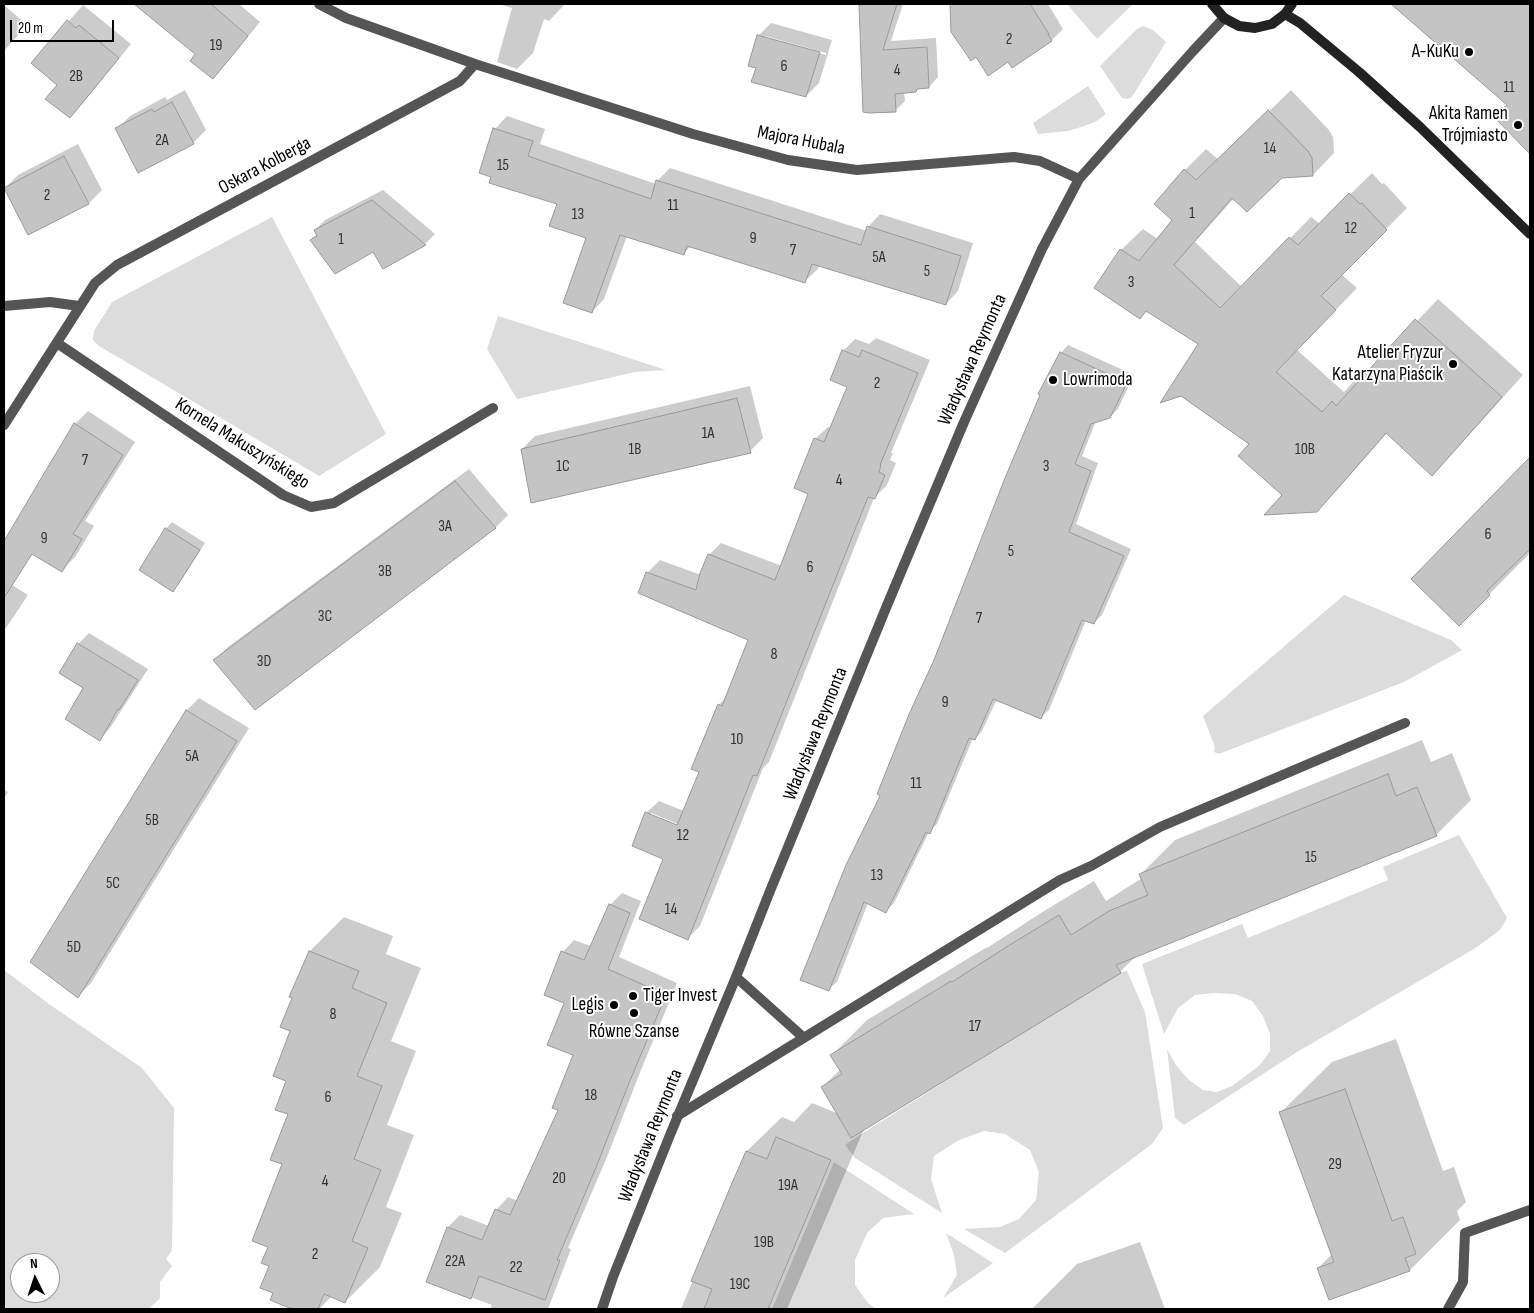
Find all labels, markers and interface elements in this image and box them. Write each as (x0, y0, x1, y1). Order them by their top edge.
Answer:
scale bar (12, 10, 116, 42)
text: 20 m (18, 19, 43, 38)
house number: 2 (1006, 30, 1012, 50)
house number: 19 (210, 36, 222, 56)
place label: A-KuKu (1412, 41, 1459, 63)
marker: A-KuKu (1463, 46, 1475, 58)
house number: 6 (780, 57, 788, 77)
house number: 4 (894, 61, 900, 81)
house number: 2B (69, 67, 83, 87)
house number: 11 (1503, 78, 1515, 98)
place label: Akita Ramen Trójmiasto (1429, 103, 1508, 147)
marker: Akita Ramen Trójmiasto (1512, 119, 1524, 131)
street label: Majora Hubala (755, 121, 847, 161)
house number: 2A (155, 131, 169, 151)
street label: Oskara Kolberga (215, 132, 315, 200)
house number: 14 (1264, 139, 1276, 159)
house number: 15 (497, 156, 509, 176)
house number: 2 (44, 186, 50, 206)
house number: 11 (667, 196, 679, 216)
house number: 1 (1189, 204, 1195, 224)
house number: 13 (572, 205, 584, 225)
house number: 12 (1345, 219, 1357, 239)
house number: 9 (749, 229, 757, 249)
house number: 1 (338, 230, 344, 250)
house number: 7 (790, 241, 796, 261)
house number: 5A (872, 248, 886, 268)
house number: 5 (924, 262, 930, 282)
house number: 3 (1128, 273, 1134, 293)
street label: Władysława Reymonta (934, 291, 1012, 429)
place label: Atelier Fryzur Katarzyna Piaścik (1332, 342, 1443, 386)
marker: Atelier Fryzur Katarzyna Piaścik (1447, 358, 1459, 370)
place label: Lowrimoda (1063, 369, 1133, 391)
house number: 2 (874, 374, 880, 394)
marker: Lowrimoda (1047, 374, 1059, 386)
street label: Kornela Makuszyńskiego (170, 393, 314, 495)
house number: 1A (702, 424, 714, 444)
house number: 1B (629, 440, 641, 460)
house number: 10B (1295, 440, 1315, 460)
house number: 7 (82, 451, 88, 471)
house number: 1C (556, 457, 570, 477)
house number: 3 (1043, 457, 1049, 477)
house number: 4 (836, 471, 842, 491)
house number: 3A (438, 517, 452, 537)
house number: 6 (1484, 525, 1492, 545)
house number: 9 (40, 529, 48, 549)
house number: 5 (1008, 542, 1014, 562)
house number: 6 (806, 558, 814, 578)
house number: 3B (378, 562, 392, 582)
house number: 3C (318, 607, 332, 627)
house number: 7 (976, 609, 982, 629)
house number: 8 (770, 645, 778, 665)
house number: 3D (257, 652, 271, 672)
street label: Władysława Reymonta (779, 664, 853, 804)
house number: 9 (941, 693, 949, 713)
house number: 10 (731, 730, 743, 750)
house number: 5A (185, 747, 199, 767)
house number: 11 (910, 774, 922, 794)
house number: 5B (145, 811, 159, 831)
house number: 12 (677, 826, 689, 846)
house number: 15 (1305, 848, 1317, 868)
house number: 13 (871, 866, 883, 886)
house number: 5C (106, 874, 120, 894)
house number: 14 (665, 900, 677, 920)
house number: 5D (67, 938, 81, 958)
place label: Tiger Invest (643, 985, 717, 1007)
marker: Tiger Invest (627, 990, 639, 1002)
place label: Legis (572, 994, 604, 1016)
marker: Legis (608, 999, 620, 1011)
house number: 8 (329, 1005, 337, 1025)
marker: Równe Szanse (628, 1007, 640, 1019)
house number: 17 (969, 1017, 981, 1037)
place label: Równe Szanse (589, 1021, 679, 1043)
street label: Władysława Reymonta (614, 1066, 688, 1206)
house number: 18 (585, 1086, 597, 1106)
house number: 6 (324, 1088, 332, 1108)
house number: 29 (1328, 1155, 1342, 1175)
house number: 20 (552, 1169, 566, 1189)
house number: 4 (322, 1172, 328, 1192)
house number: 19A (778, 1176, 798, 1196)
house number: 19B (754, 1233, 774, 1253)
house number: 2 (312, 1245, 318, 1265)
house number: 22A (445, 1252, 465, 1272)
north arrow (10, 1253, 60, 1303)
text: N (30, 1255, 38, 1272)
house number: 22 (509, 1258, 523, 1278)
house number: 19C (730, 1275, 750, 1295)

